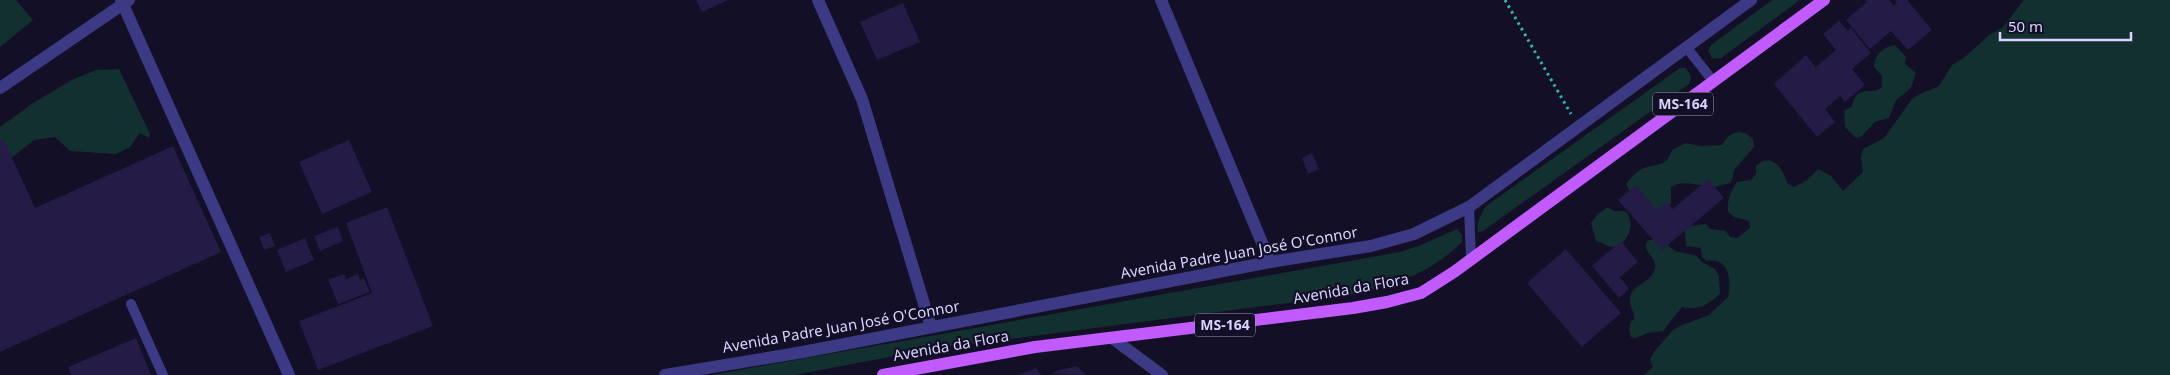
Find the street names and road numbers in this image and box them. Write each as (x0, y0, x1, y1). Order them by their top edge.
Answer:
road number: MS-164 (1653, 92, 1713, 116)
street label: Avenida Padre Juan José O'Connor (1119, 221, 1359, 283)
street label: Avenida da Flora (1292, 268, 1410, 308)
street label: Avenida Padre Juan José O'Connor (721, 295, 961, 357)
road number: MS-164 (1195, 314, 1255, 336)
street label: Avenida da Flora (892, 325, 1010, 365)

